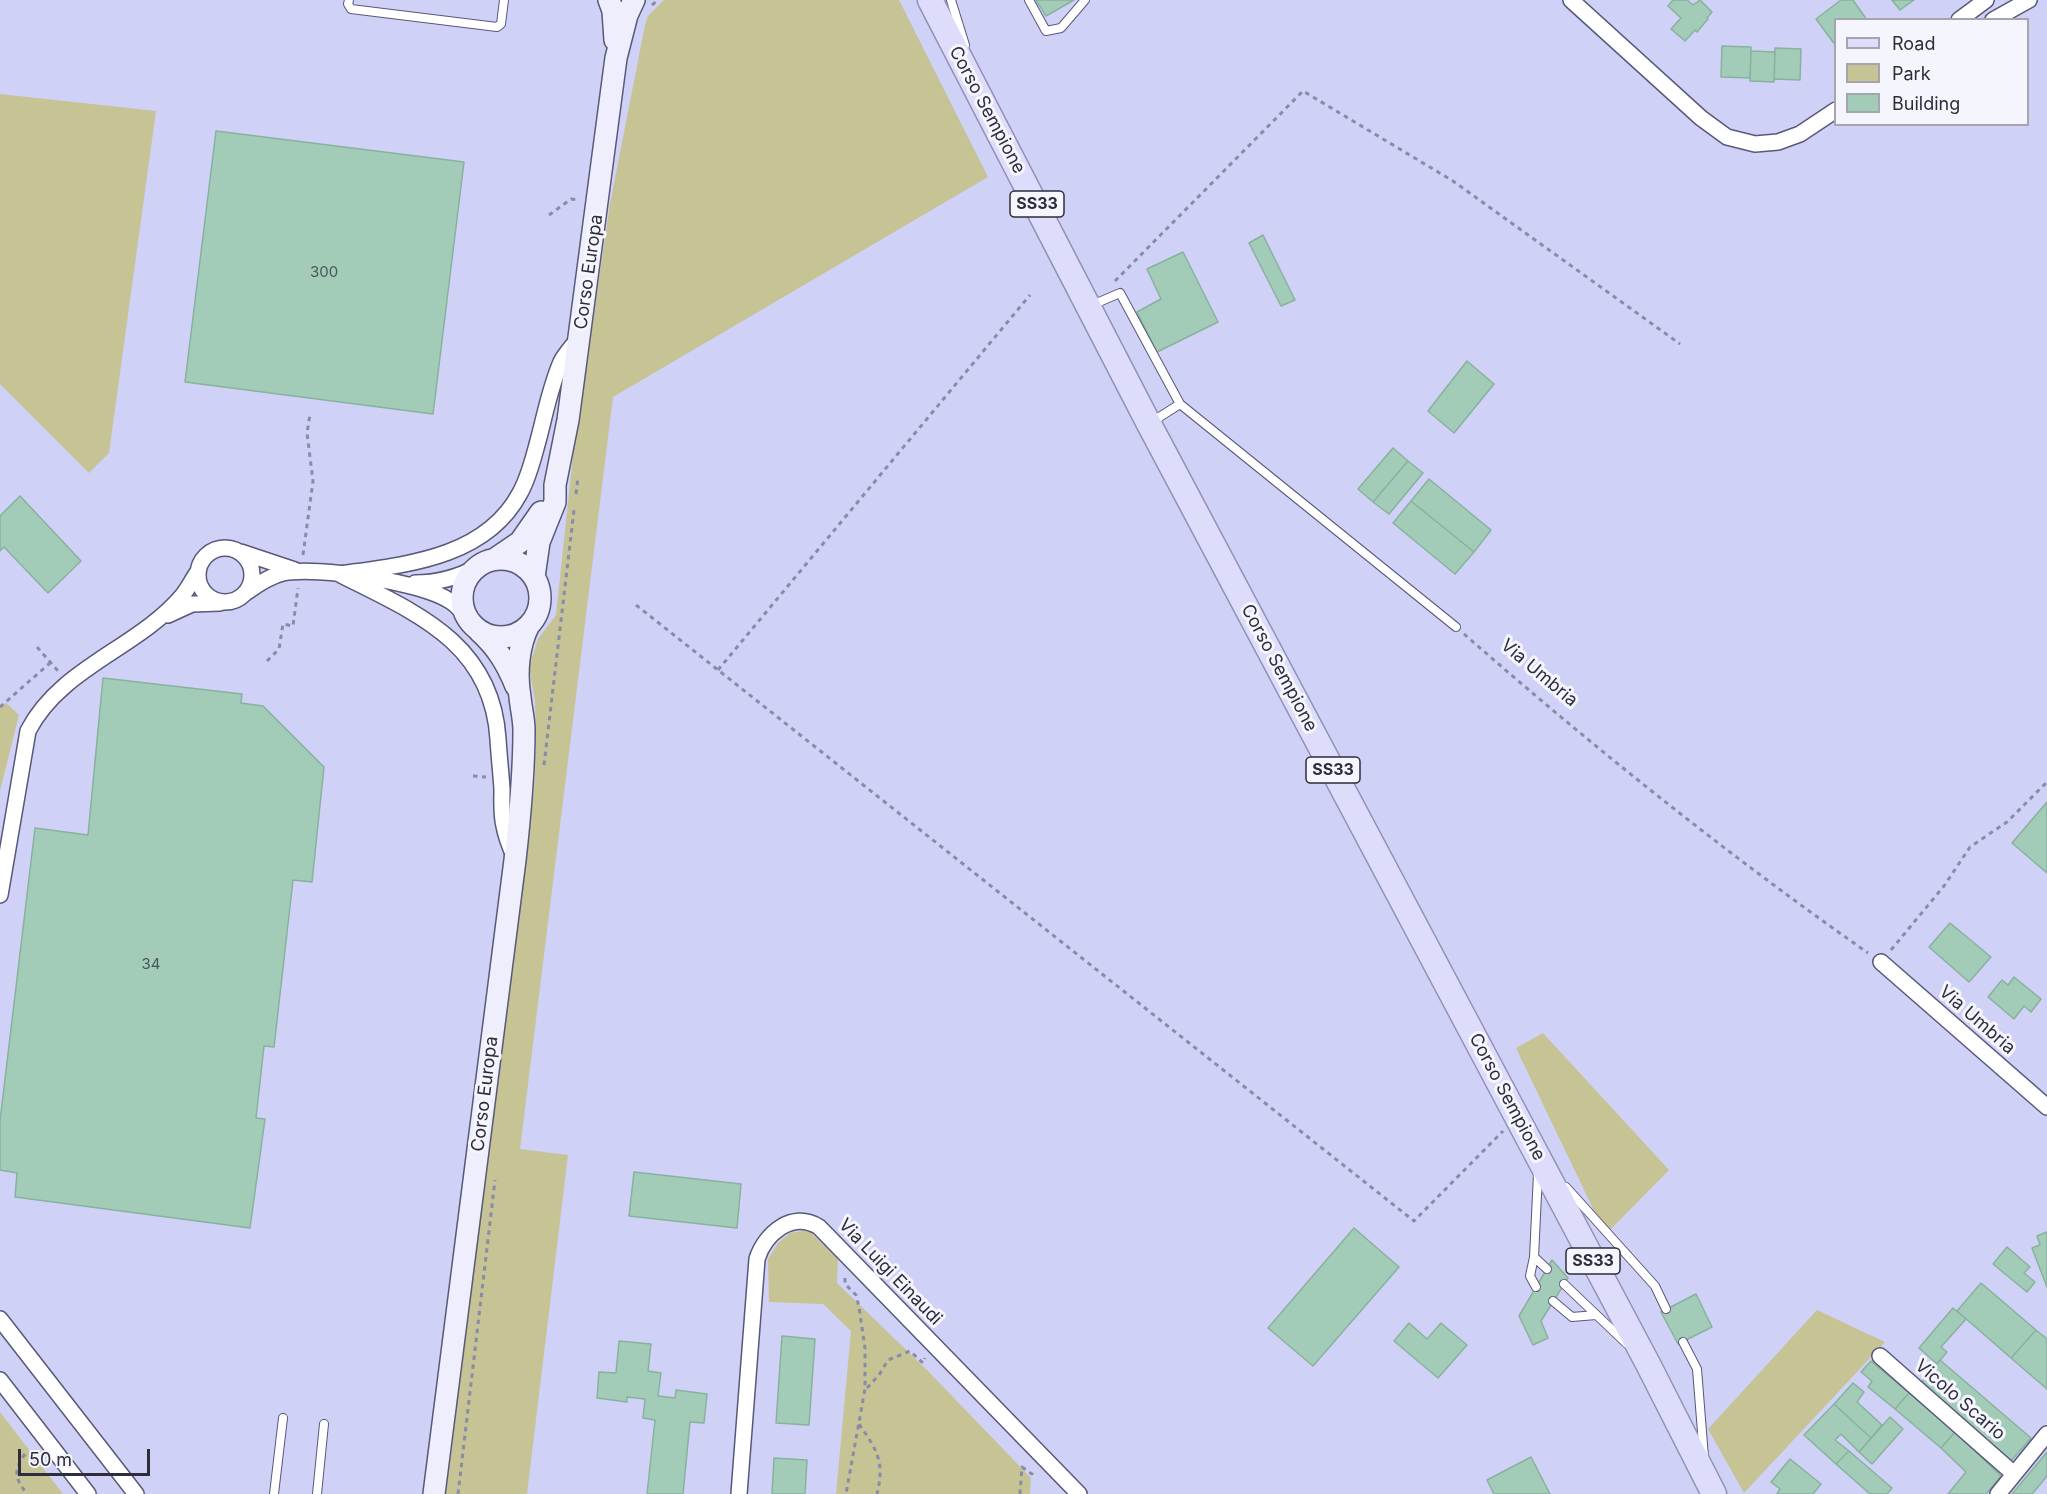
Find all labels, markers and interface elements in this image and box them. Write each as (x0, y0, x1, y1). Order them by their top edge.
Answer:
legend (1834, 18, 2029, 126)
text: Road (1892, 33, 1935, 54)
street label: Corso Sempione (944, 43, 1030, 177)
text: Park (1892, 63, 1931, 84)
text: Building (1892, 93, 1960, 114)
road number: SS33 (1010, 191, 1064, 217)
street label: Corso Europa (570, 213, 608, 331)
house number: 300 (310, 263, 338, 281)
street label: Corso Sempione (1236, 601, 1322, 735)
street label: Via Umbria (1496, 635, 1582, 711)
road number: SS33 (1306, 757, 1360, 783)
house number: 34 (142, 955, 160, 973)
street label: Via Umbria (1935, 981, 2019, 1059)
street label: Corso Sempione (1464, 1030, 1550, 1164)
street label: Corso Europa (467, 1035, 503, 1153)
street label: Via Luigi Einaudi (834, 1214, 946, 1330)
road number: SS33 (1566, 1248, 1620, 1274)
street label: Vicolo Scario (1911, 1355, 2009, 1445)
scale bar (21, 1437, 153, 1475)
text: 50 m (29, 1449, 72, 1470)

